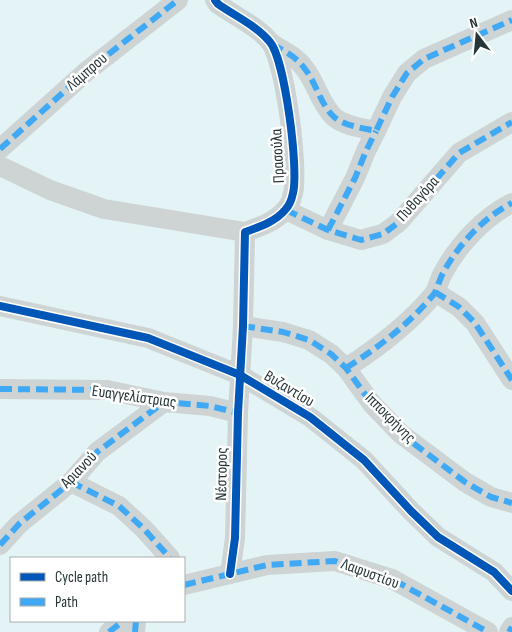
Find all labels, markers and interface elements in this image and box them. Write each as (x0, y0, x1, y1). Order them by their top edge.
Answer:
north arrow (452, 10, 502, 60)
text: N (468, 14, 479, 32)
street label: Λάμπρου (62, 49, 111, 96)
street label: Πρασούλα (267, 128, 289, 184)
street label: Πυθαγόρα (393, 172, 443, 226)
street label: Βυζαντίου (260, 367, 318, 411)
street label: Ευαγγελίστριας (91, 382, 177, 412)
street label: Ιπποκρήνης (361, 389, 419, 447)
street label: Νέστορος (212, 447, 232, 501)
street label: Αριανού (56, 448, 101, 493)
street label: Λαφυστίου (338, 554, 402, 593)
legend (10, 557, 185, 622)
text: Cycle path (55, 568, 108, 587)
text: Path (55, 593, 78, 612)

